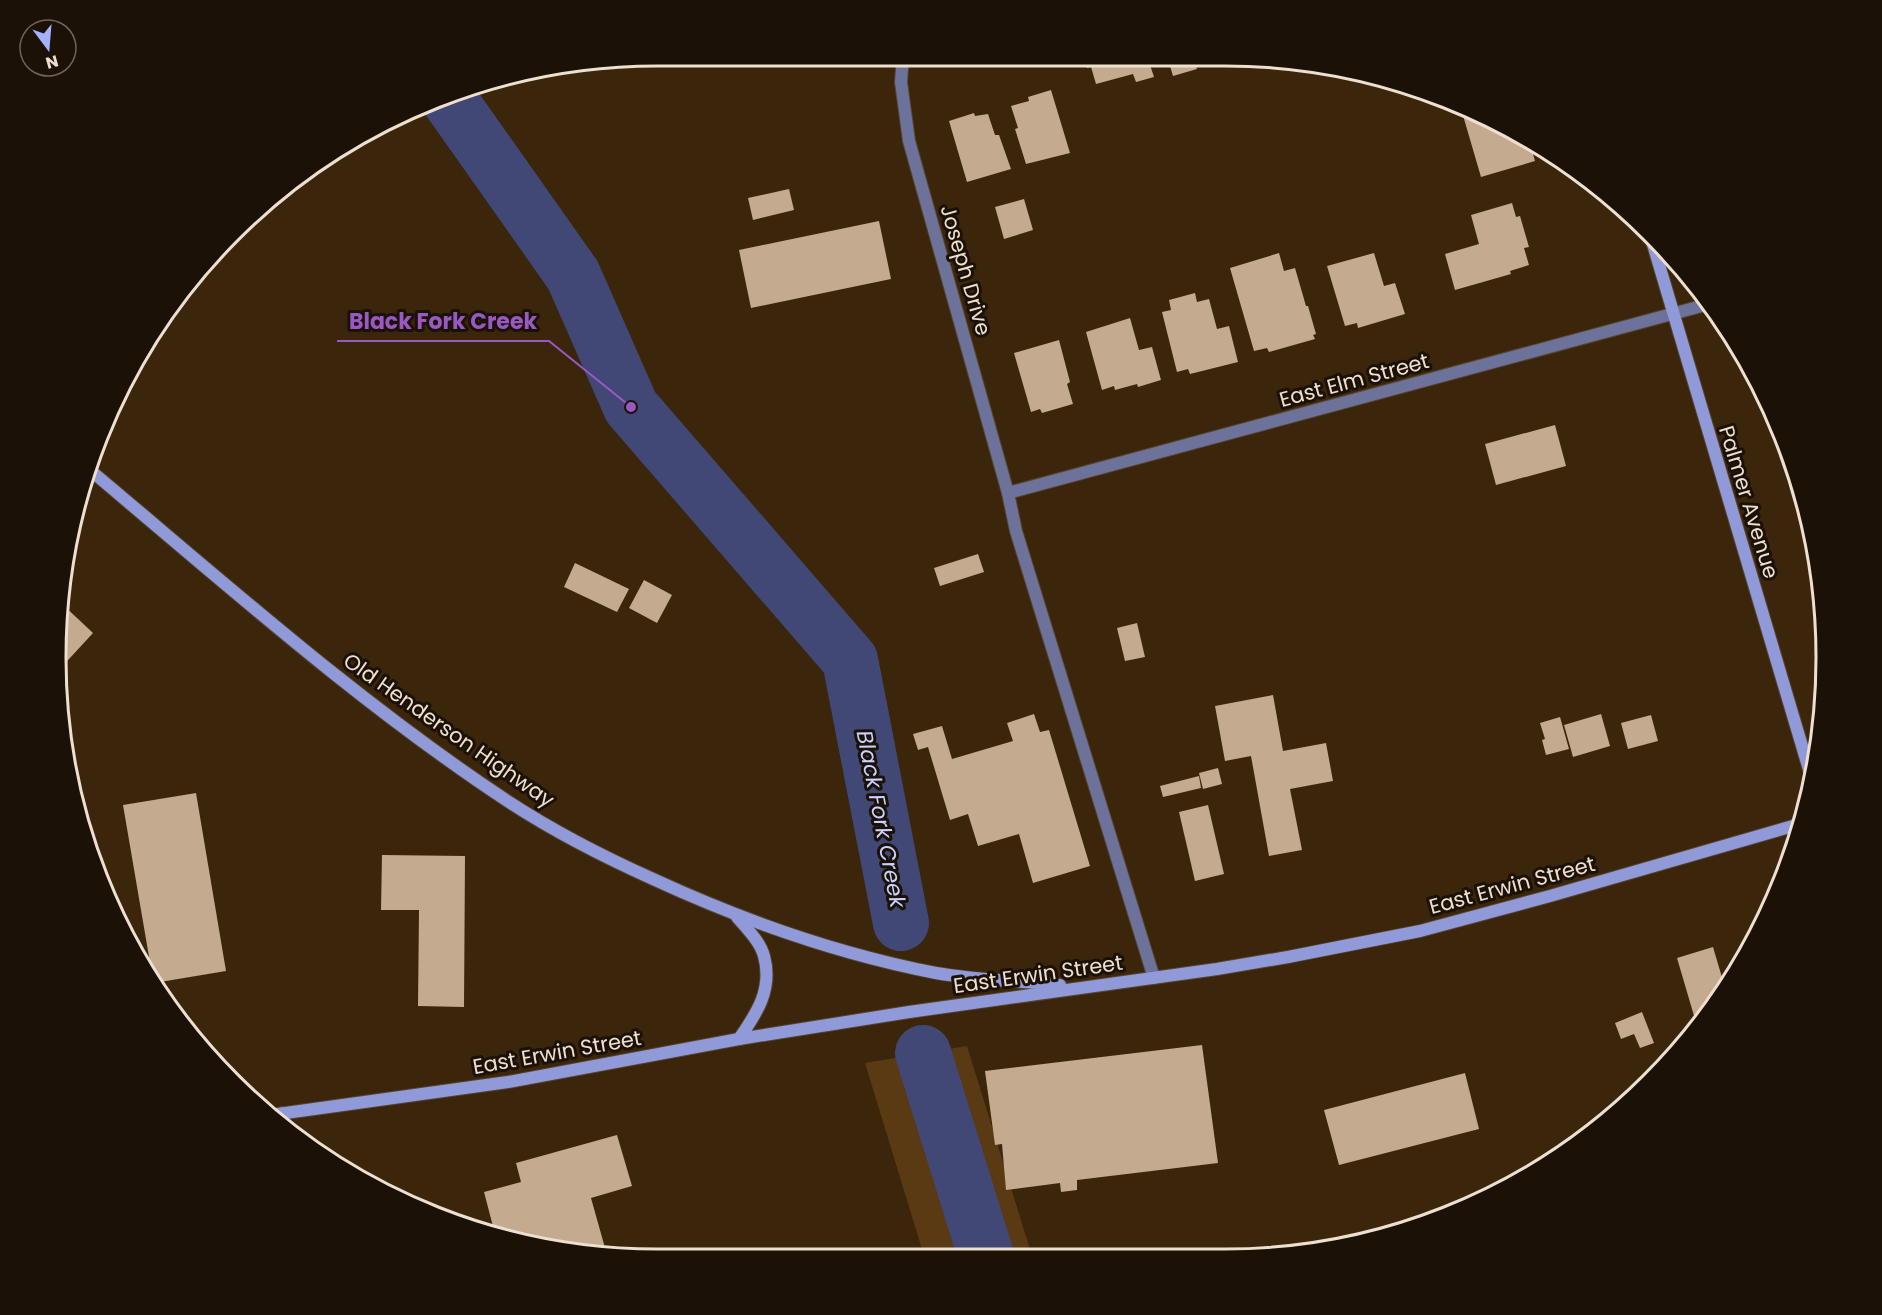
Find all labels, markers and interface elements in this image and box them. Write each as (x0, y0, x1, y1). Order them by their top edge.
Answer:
north arrow (18, 18, 78, 78)
text: N (43, 49, 61, 75)
street label: Joseph Drive (934, 201, 998, 339)
callout: Black Fork Creek (337, 301, 549, 341)
text: Black Fork Creek (349, 306, 537, 337)
street label: East Elm Street (1276, 346, 1432, 414)
street label: Palmer Avenue (1712, 422, 1786, 582)
street label: Old Henderson Highway (338, 646, 560, 814)
water label: Black Fork Creek (849, 728, 914, 912)
street label: East Erwin Street (1426, 849, 1598, 921)
street label: East Erwin Street (951, 948, 1125, 1000)
street label: East Erwin Street (470, 1023, 644, 1081)

